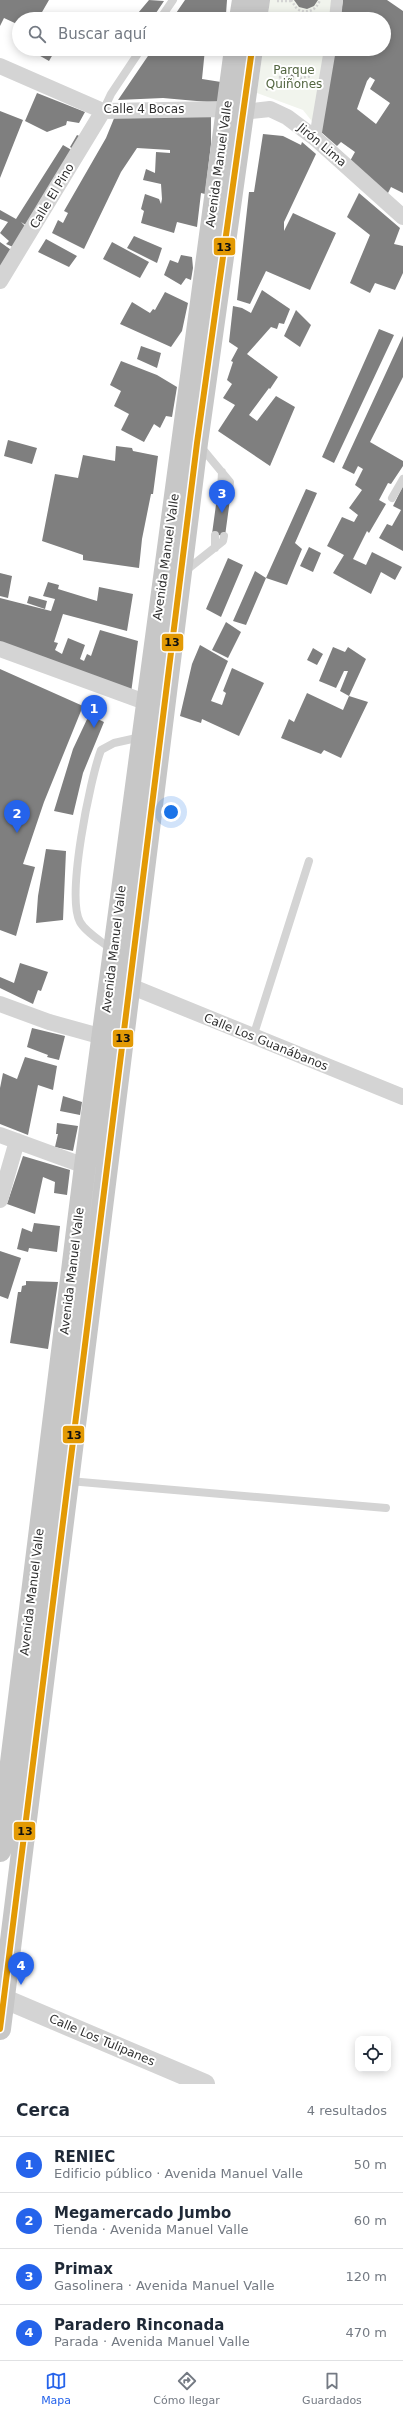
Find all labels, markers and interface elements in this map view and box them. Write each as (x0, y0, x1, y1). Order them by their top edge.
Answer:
search box (12, 12, 391, 56)
icon: search (26, 23, 48, 45)
text: Buscar aquí (58, 25, 146, 43)
park label: Parque Quiñones (266, 63, 322, 91)
street label: Avenida Manuel Valle (203, 100, 235, 228)
street label: Calle 4 Bocas (104, 102, 184, 116)
street label: Jirón Lima (294, 120, 349, 169)
street label: Calle El Pino (27, 161, 77, 231)
line badge: 13 (213, 237, 236, 256)
text: 13 (216, 241, 232, 254)
pin: 3 (209, 480, 235, 513)
street label: Avenida Manuel Valle (150, 493, 182, 621)
line badge: 13 (161, 633, 184, 652)
text: 13 (164, 636, 180, 649)
pin: 1 (81, 695, 107, 728)
pin: 2 (4, 800, 30, 833)
your location (161, 802, 181, 822)
street label: Avenida Manuel Valle (99, 885, 129, 1013)
street label: Calle Los Guanábanos (202, 1011, 330, 1073)
line badge: 13 (112, 1029, 134, 1048)
text: 13 (115, 1032, 131, 1045)
street label: Avenida Manuel Valle (57, 1207, 87, 1335)
line badge: 13 (62, 1425, 85, 1444)
text: 13 (66, 1429, 82, 1442)
street label: Avenida Manuel Valle (17, 1528, 47, 1656)
line badge: 13 (13, 1821, 36, 1841)
text: 13 (17, 1825, 33, 1838)
pin: 4 (8, 1952, 34, 1985)
street label: Calle Los Tulipanes (47, 2011, 157, 2069)
map controls (355, 2036, 391, 2072)
button: locate (355, 2036, 391, 2072)
text: Cerca (16, 2100, 70, 2120)
text: 4 resultados (307, 2103, 387, 2118)
text: RENIEC (54, 2148, 115, 2166)
text: 1 (24, 2157, 34, 2172)
text: 50 m (354, 2157, 387, 2172)
text: Edificio público · Avenida Manuel Valle (54, 2166, 303, 2181)
text: Megamercado Jumbo (54, 2204, 231, 2222)
text: 2 (24, 2213, 34, 2228)
text: 60 m (354, 2213, 387, 2228)
text: Tienda · Avenida Manuel Valle (54, 2222, 249, 2237)
text: Primax (54, 2260, 113, 2278)
text: 3 (24, 2269, 34, 2284)
text: 120 m (345, 2269, 387, 2284)
text: Gasolinera · Avenida Manuel Valle (54, 2278, 274, 2293)
text: Paradero Rinconada (54, 2316, 224, 2334)
text: 4 (24, 2325, 34, 2340)
text: 470 m (345, 2325, 387, 2340)
text: Parada · Avenida Manuel Valle (54, 2334, 250, 2349)
tab: Mapa (41, 2370, 71, 2407)
tab: Cómo llegar (153, 2370, 220, 2407)
tab: Guardados (302, 2370, 362, 2407)

